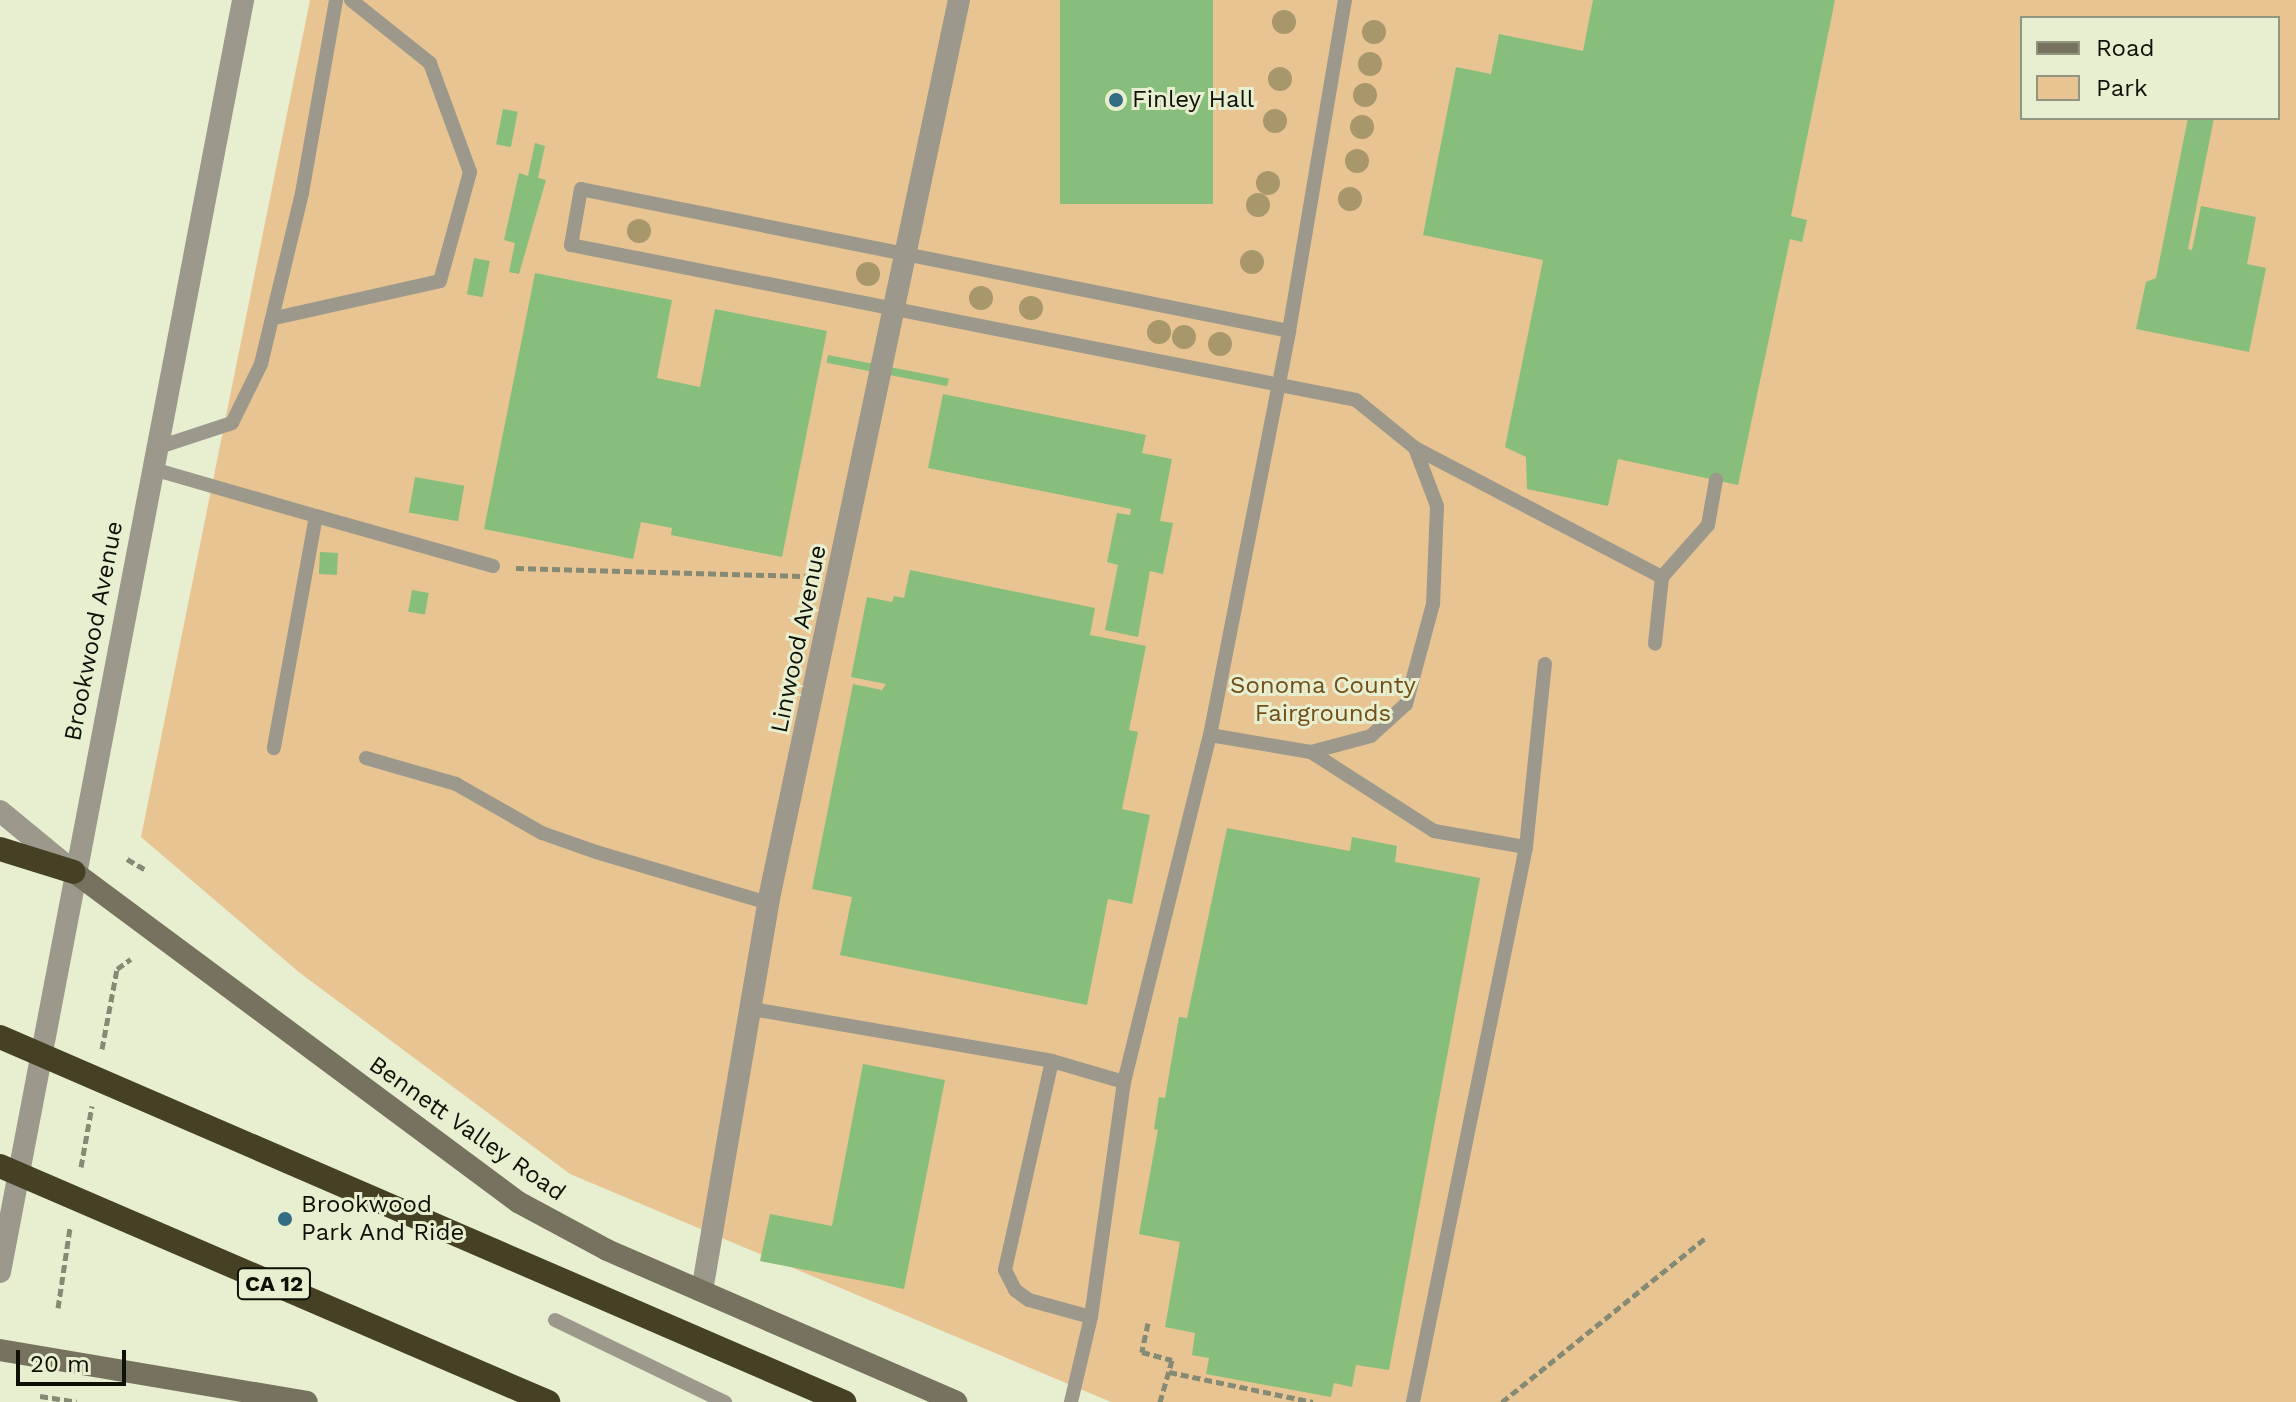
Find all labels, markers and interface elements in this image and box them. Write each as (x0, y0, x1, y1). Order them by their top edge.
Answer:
legend (2020, 16, 2280, 120)
text: Road (2096, 34, 2155, 62)
text: Park (2096, 74, 2148, 102)
place label: Finley Hall (1132, 86, 1255, 114)
marker: Finley Hall (1107, 91, 1125, 109)
street label: Brookwood Avenue (58, 518, 130, 744)
street label: Linwood Avenue (765, 542, 833, 736)
park label: Sonoma County Fairgrounds (1230, 672, 1416, 728)
street label: Bennett Valley Road (363, 1050, 571, 1208)
place label: Brookwood Park And Ride (301, 1191, 466, 1247)
marker: Brookwood Park And Ride (276, 1210, 294, 1228)
road number: CA 12 (236, 1266, 312, 1302)
scale bar (20, 1334, 130, 1384)
text: 20 m (30, 1350, 90, 1378)

